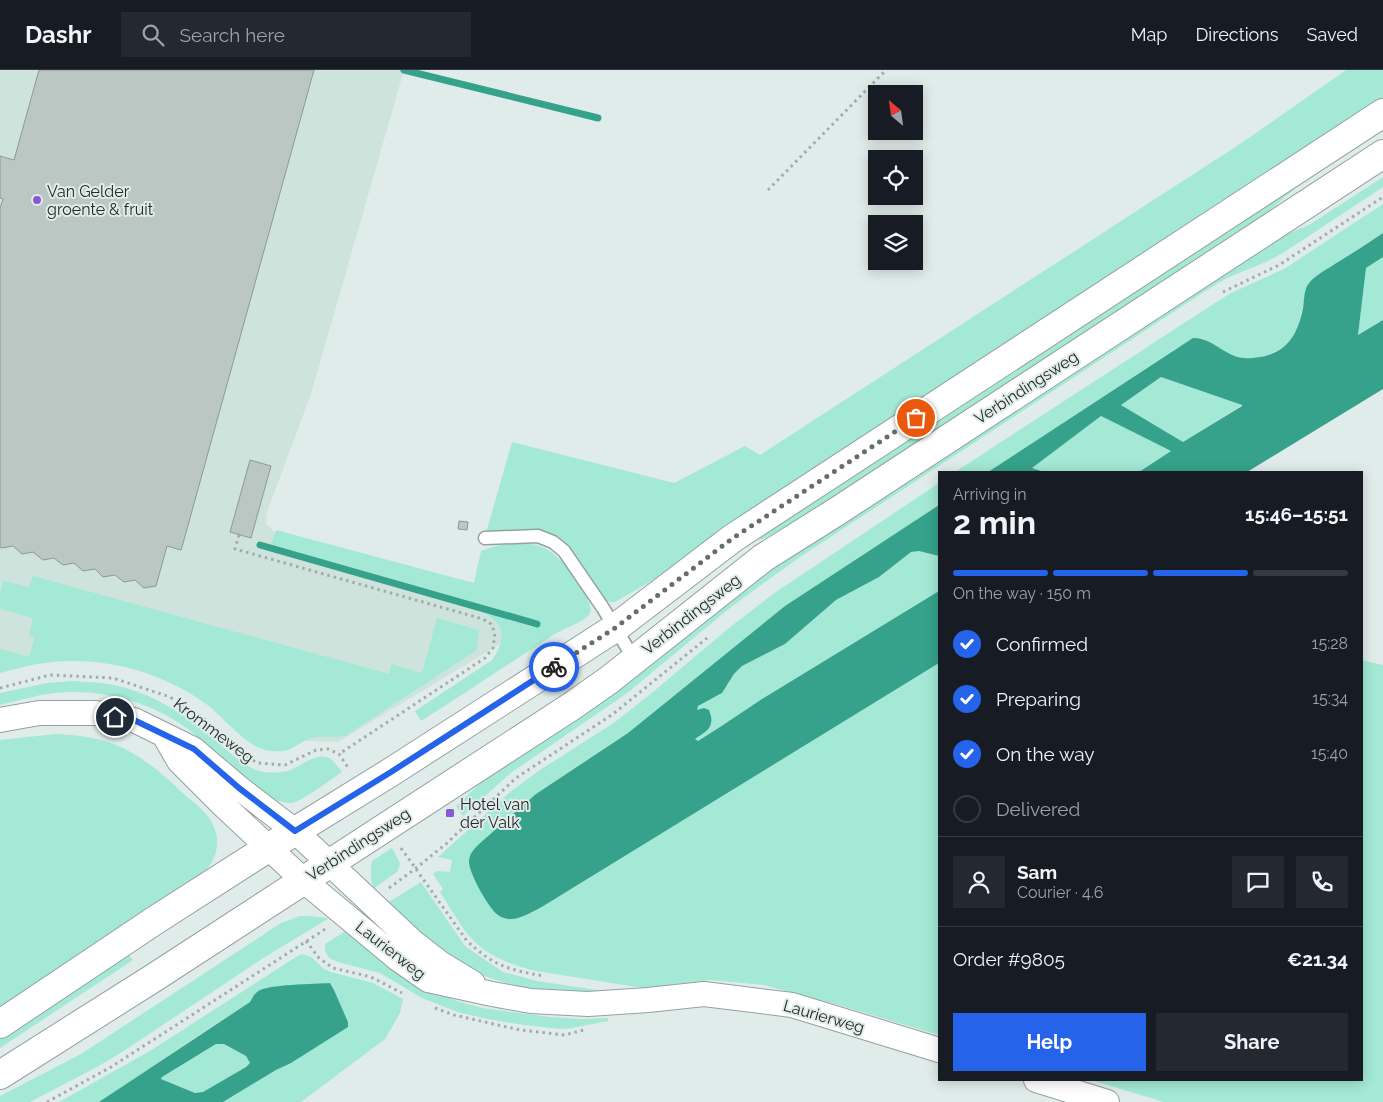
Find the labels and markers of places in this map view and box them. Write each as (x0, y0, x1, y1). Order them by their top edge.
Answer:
place label: Van Gelder groente & fruit (47, 182, 154, 219)
marker: Van Gelder groente & fruit (31, 194, 43, 206)
pin (895, 397, 937, 439)
pin (94, 696, 136, 738)
place label: Hotel van der Valk (460, 795, 530, 832)
marker: Hotel van der Valk (444, 807, 456, 819)

